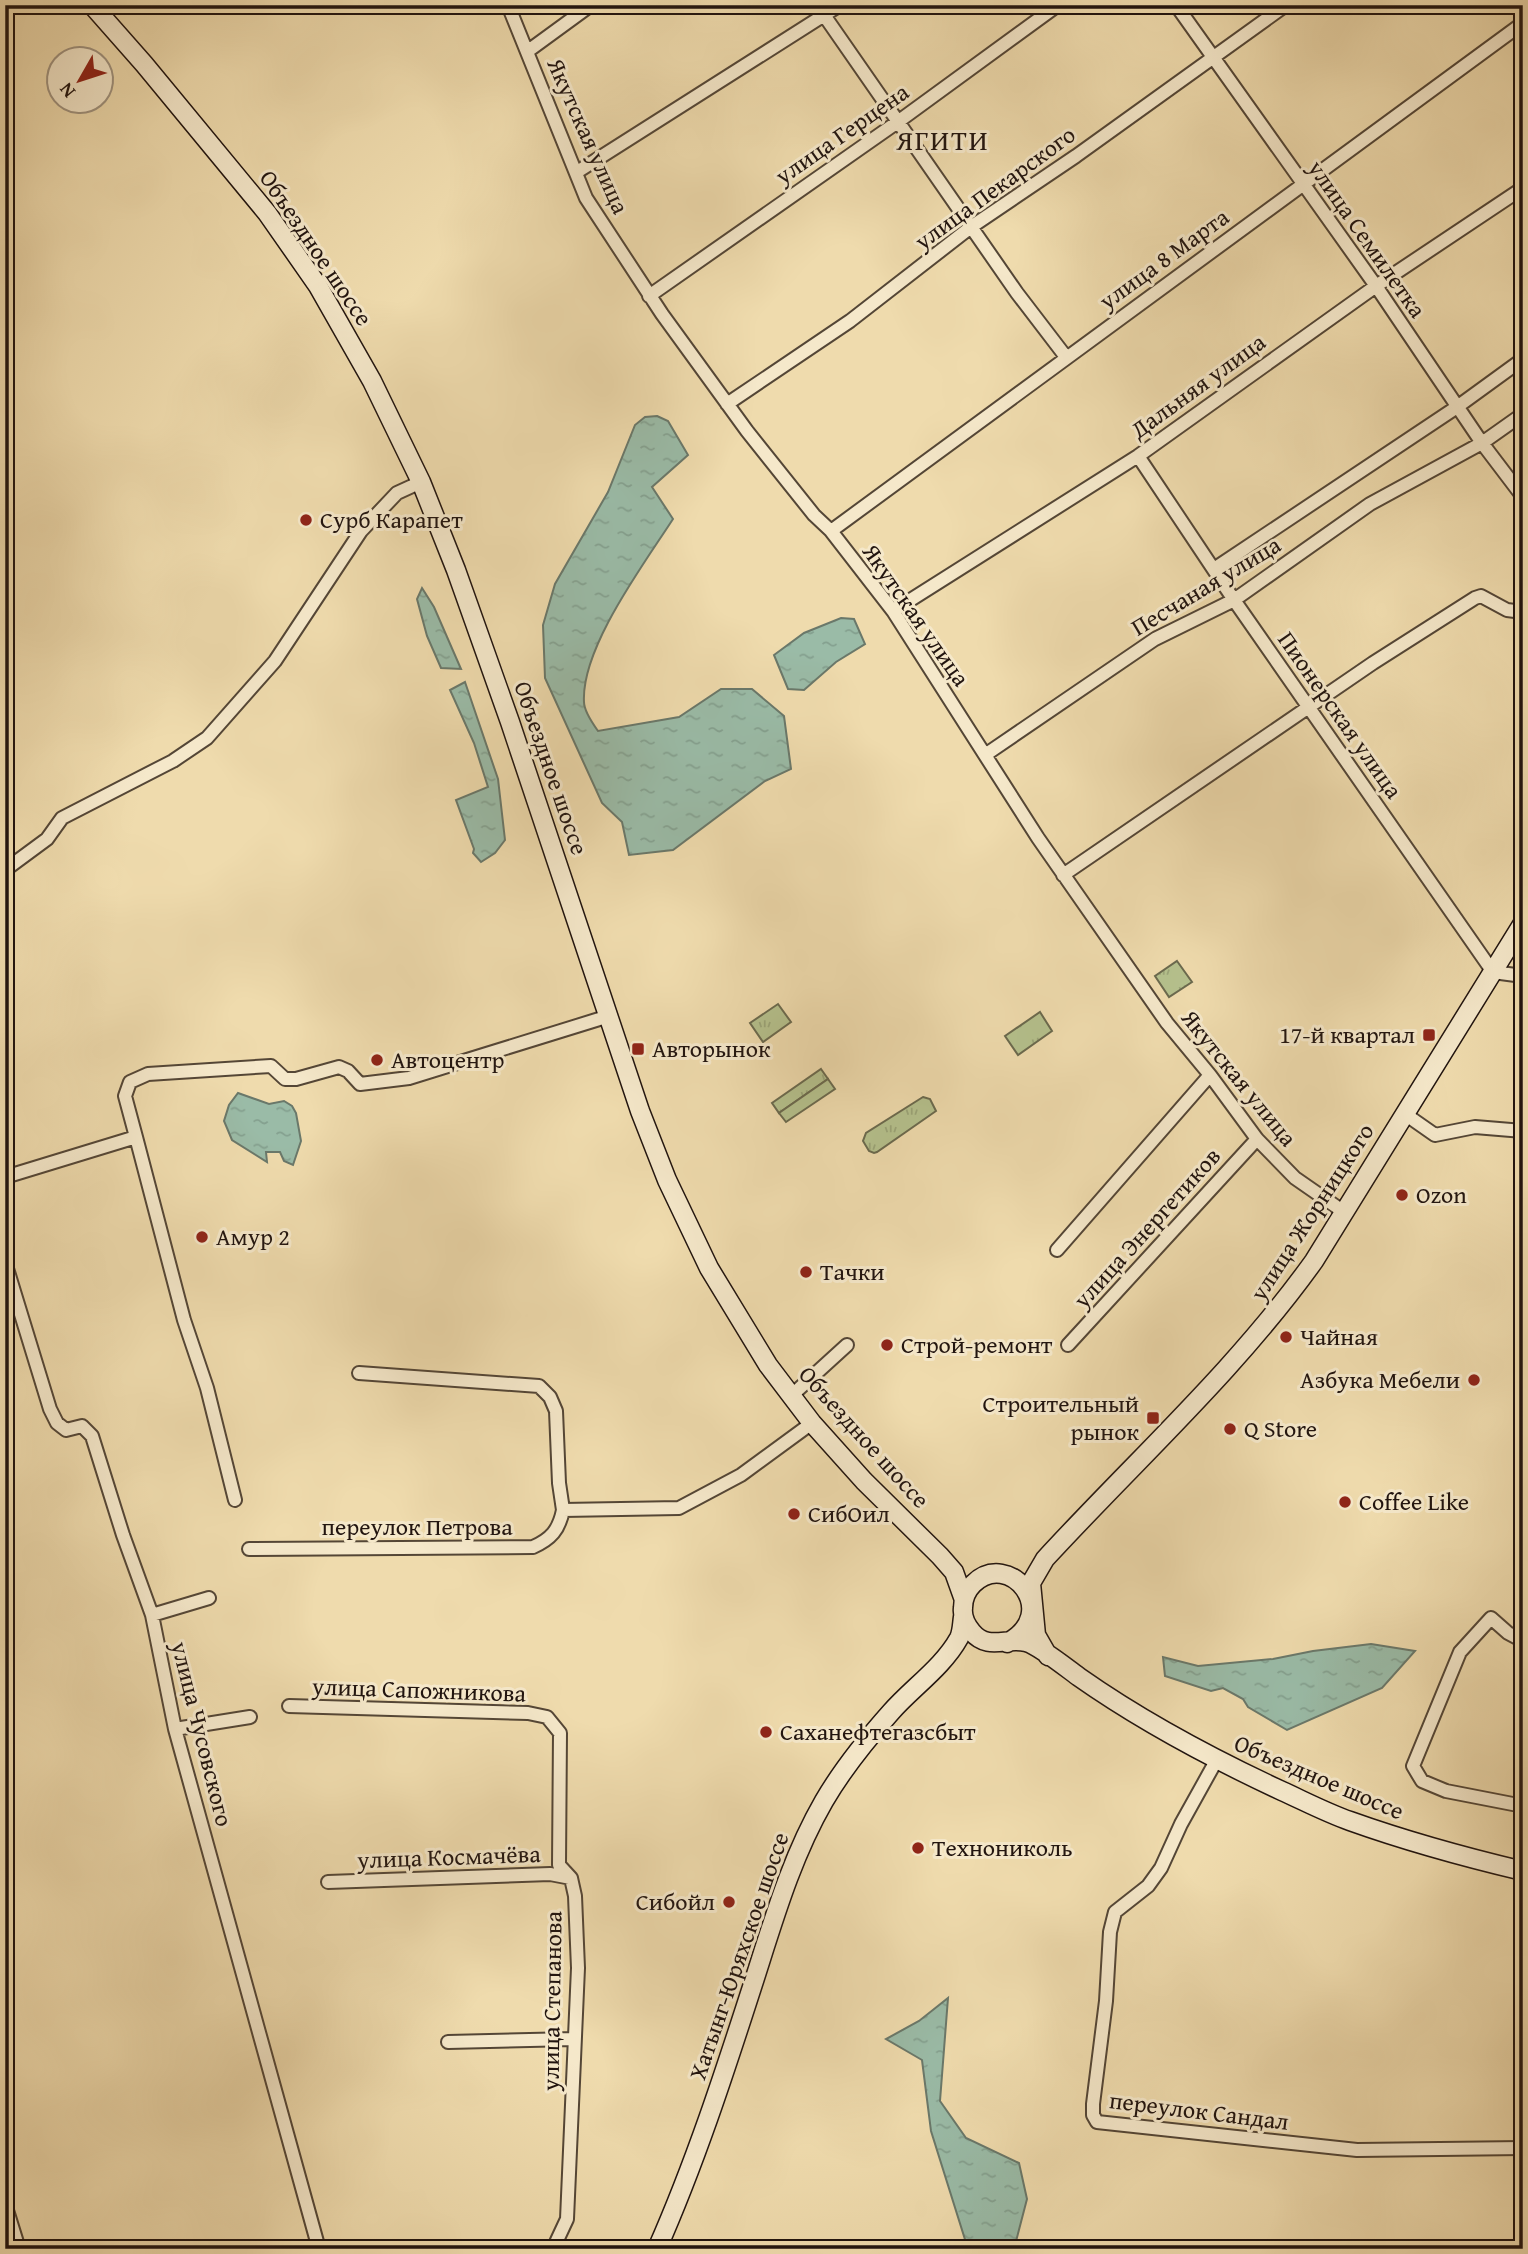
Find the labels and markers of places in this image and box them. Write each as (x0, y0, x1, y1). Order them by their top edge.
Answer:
place label: Сурб Карапет (320, 502, 463, 537)
marker: Сурб Карапет (298, 512, 314, 528)
place label: 17-й квартал (1279, 1017, 1415, 1052)
marker: 17-й квартал (1421, 1027, 1437, 1043)
place label: Авторынок (652, 1031, 771, 1066)
marker: Авторынок (630, 1041, 646, 1057)
place label: Автоцентр (391, 1042, 505, 1077)
marker: Автоцентр (369, 1052, 385, 1068)
place label: Ozon (1416, 1177, 1467, 1212)
marker: Ozon (1394, 1187, 1410, 1203)
place label: Амур 2 (216, 1219, 290, 1254)
marker: Амур 2 (194, 1229, 210, 1245)
place label: Тачки (820, 1254, 885, 1289)
marker: Тачки (798, 1264, 814, 1280)
place label: Чайная (1300, 1319, 1378, 1354)
place label: Строй-ремонт (901, 1327, 1053, 1362)
marker: Чайная (1278, 1329, 1294, 1345)
marker: Строй-ремонт (879, 1337, 895, 1353)
place label: Азбука Мебели (1300, 1362, 1460, 1397)
marker: Азбука Мебели (1466, 1372, 1482, 1388)
place label: Строительный рынок (983, 1386, 1139, 1449)
marker: Строительный рынок (1145, 1410, 1161, 1426)
place label: Q Store (1244, 1411, 1317, 1446)
marker: Q Store (1222, 1421, 1238, 1437)
place label: Coffee Like (1359, 1484, 1469, 1519)
marker: Coffee Like (1337, 1494, 1353, 1510)
place label: СибОил (808, 1496, 890, 1531)
marker: СибОил (786, 1506, 802, 1522)
place label: Саханефтегазсбыт (780, 1714, 976, 1749)
marker: Саханефтегазсбыт (758, 1724, 774, 1740)
place label: Технониколь (932, 1830, 1073, 1865)
marker: Технониколь (910, 1840, 926, 1856)
place label: Сибойл (636, 1884, 715, 1919)
marker: Сибойл (721, 1894, 737, 1910)

